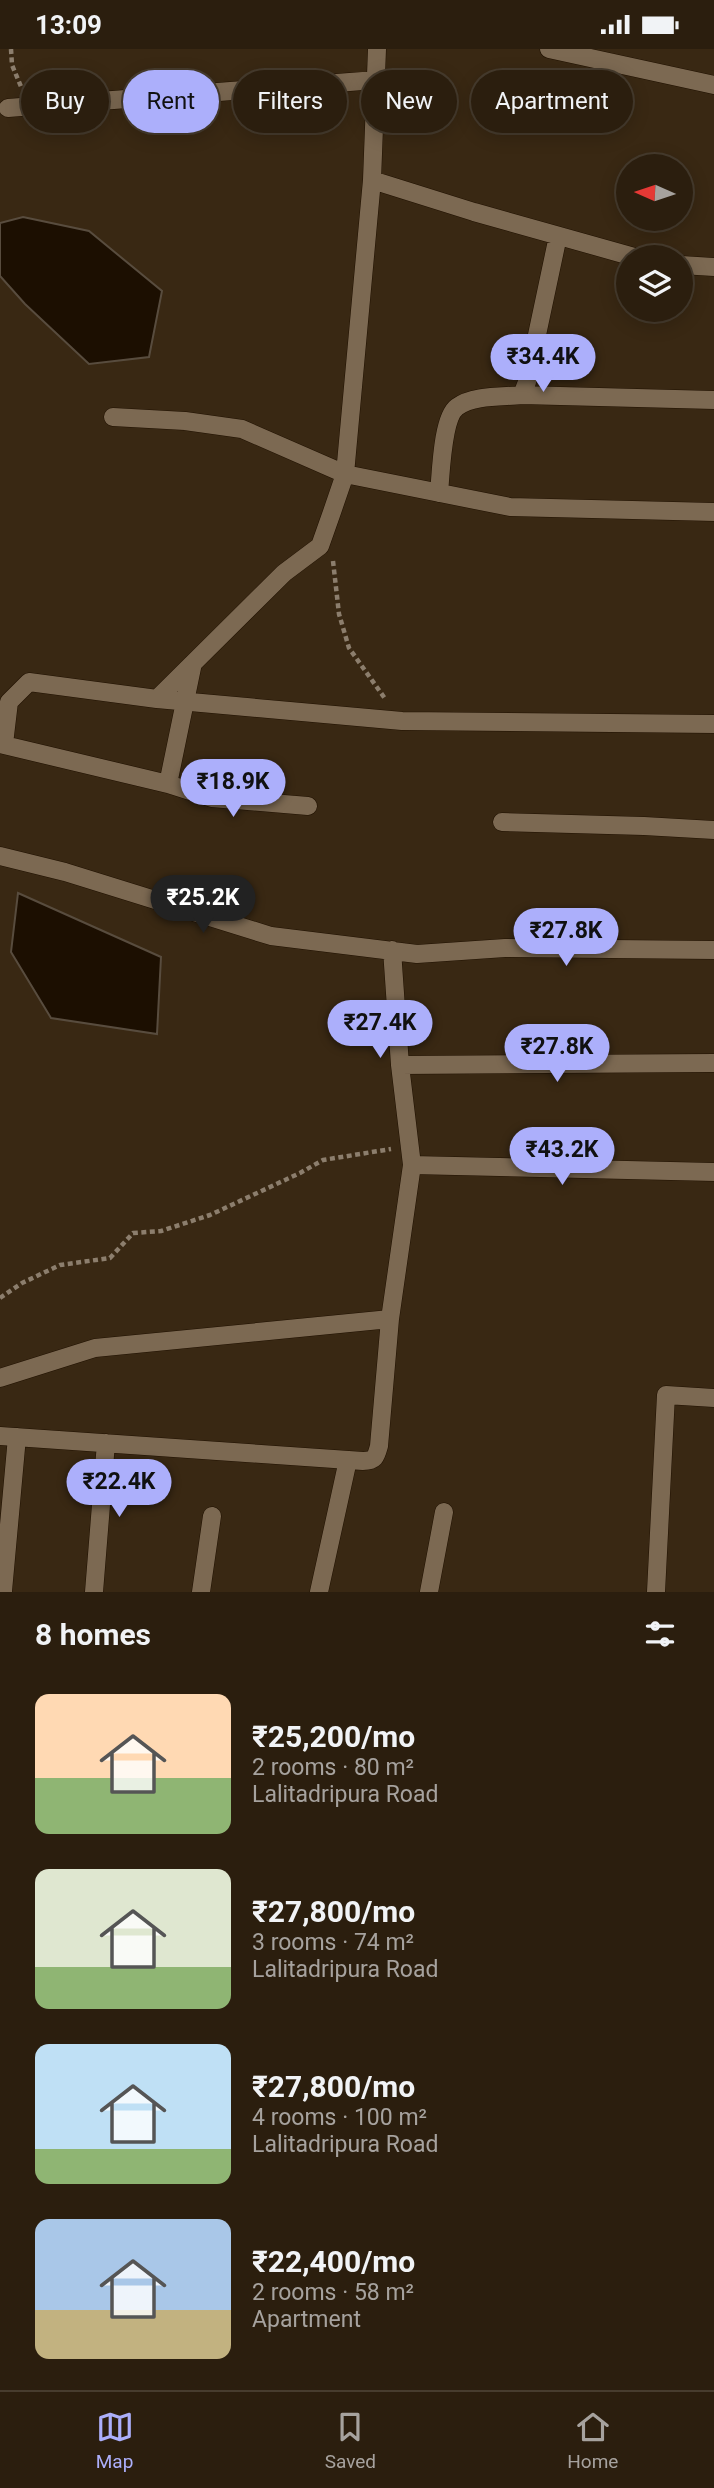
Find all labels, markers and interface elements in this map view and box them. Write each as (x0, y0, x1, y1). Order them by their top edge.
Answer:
text: 13:09 (35, 10, 102, 40)
chip: Buy (21, 70, 109, 133)
chip: Rent (123, 70, 219, 133)
chip: Filters (233, 70, 347, 133)
chip: New (361, 70, 457, 133)
chip: Apartment (471, 70, 633, 133)
north arrow (616, 154, 693, 231)
map controls (616, 154, 693, 322)
button: layers (616, 245, 693, 322)
pin: ₹34.4K (486, 335, 600, 394)
text: ₹34.4K (507, 343, 579, 370)
pin: ₹18.9K (176, 759, 290, 819)
text: ₹18.9K (197, 768, 269, 795)
pin: ₹25.2K (146, 875, 260, 935)
text: ₹25.2K (167, 884, 239, 911)
pin: ₹27.8K (509, 909, 623, 968)
text: ₹27.8K (530, 917, 602, 944)
pin: ₹27.4K (323, 1000, 437, 1060)
text: ₹27.4K (344, 1009, 416, 1036)
pin: ₹27.8K (500, 1025, 614, 1084)
text: ₹27.8K (521, 1033, 593, 1060)
pin: ₹43.2K (505, 1127, 619, 1187)
text: ₹43.2K (526, 1136, 598, 1163)
pin: ₹22.4K (62, 1459, 176, 1519)
text: ₹22.4K (83, 1468, 155, 1495)
icon: filters (641, 1615, 679, 1653)
text: 8 homes (35, 1617, 151, 1652)
text: ₹25,200/mo (252, 1719, 415, 1754)
icon: home (91, 1722, 175, 1806)
text: 2 rooms · 80 m² (252, 1754, 414, 1781)
text: Lalitadripura Road (252, 1781, 438, 1808)
text: ₹27,800/mo (252, 1894, 415, 1929)
icon: home (91, 1897, 175, 1981)
text: 3 rooms · 74 m² (252, 1929, 414, 1956)
text: Lalitadripura Road (252, 1956, 438, 1983)
text: ₹27,800/mo (252, 2069, 415, 2104)
icon: home (91, 2072, 175, 2156)
text: 4 rooms · 100 m² (252, 2104, 427, 2131)
text: Lalitadripura Road (252, 2131, 438, 2158)
text: ₹22,400/mo (252, 2244, 415, 2279)
icon: home (91, 2247, 175, 2331)
text: 2 rooms · 58 m² (252, 2279, 414, 2306)
text: Apartment (252, 2306, 361, 2333)
tab: Map (96, 2408, 134, 2473)
tab: Saved (325, 2408, 376, 2473)
tab: Home (567, 2408, 618, 2473)

